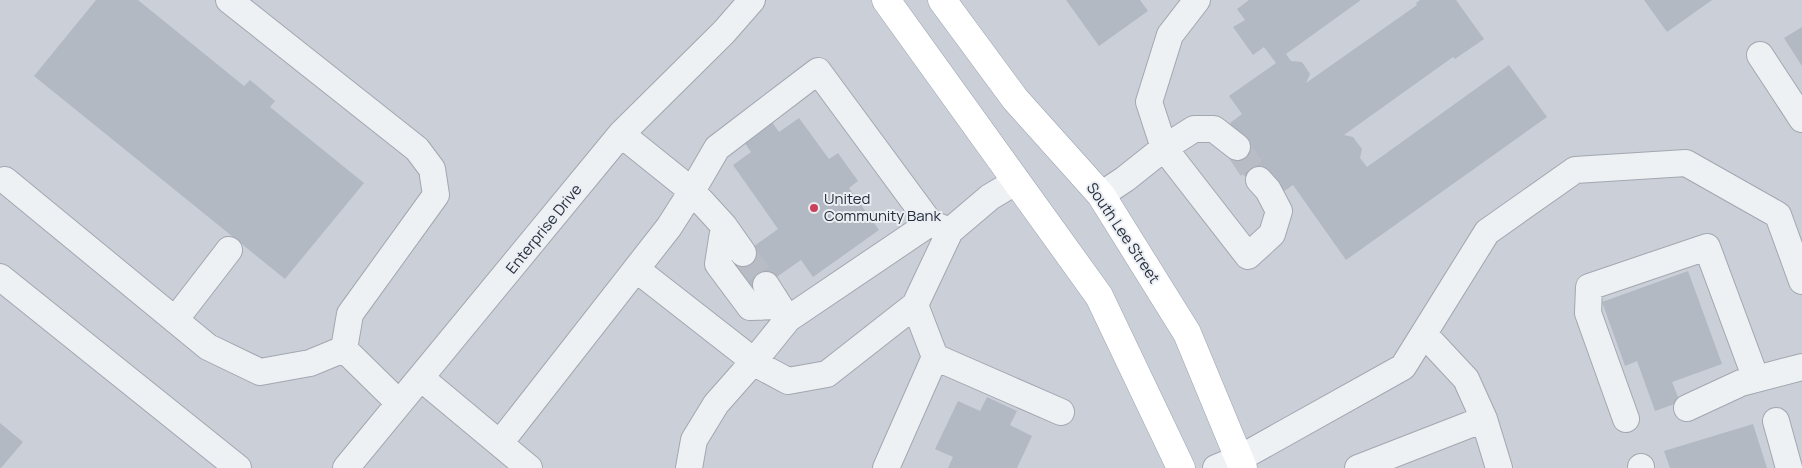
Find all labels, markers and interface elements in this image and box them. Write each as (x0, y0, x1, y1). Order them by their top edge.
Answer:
street label: South Lee Street (1082, 178, 1165, 287)
street label: Enterprise Drive (501, 179, 586, 278)
place label: United Community Bank (824, 188, 941, 226)
marker: United Community Bank (808, 202, 820, 214)

